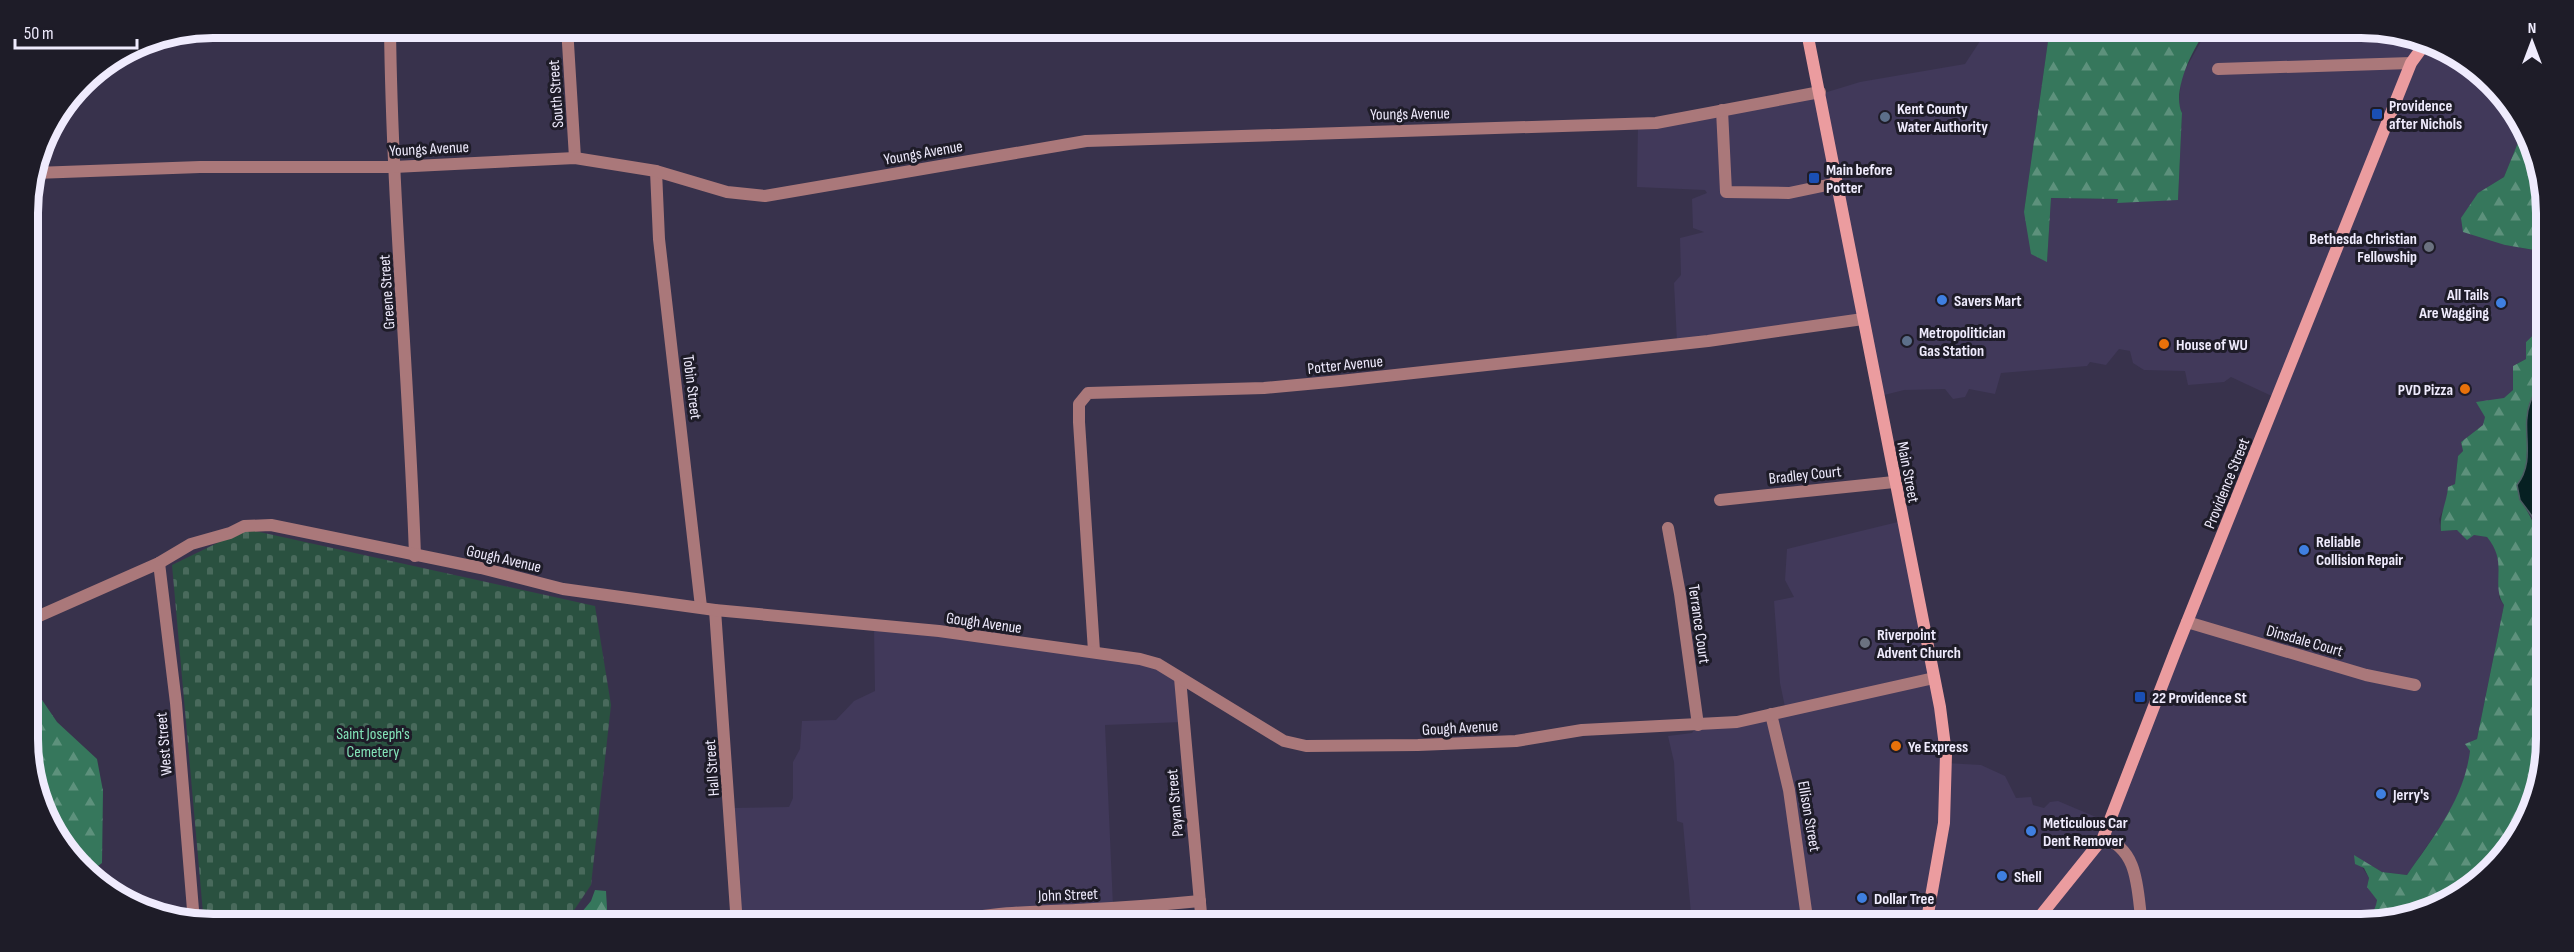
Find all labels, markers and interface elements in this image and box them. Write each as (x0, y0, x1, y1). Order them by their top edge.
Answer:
scale bar (15, 12, 136, 50)
north arrow (2502, 12, 2562, 72)
text: N (2528, 19, 2536, 38)
text: 50 m (24, 23, 54, 44)
street label: South Street (545, 59, 568, 129)
place label: Providence after Nichols (2389, 97, 2462, 134)
place label: Kent County Water Authority (1897, 100, 1988, 137)
street label: Youngs Avenue (1370, 104, 1450, 125)
marker: Providence after Nichols (2370, 107, 2384, 121)
marker: Kent County Water Authority (1878, 110, 1892, 124)
street label: Youngs Avenue (882, 137, 964, 170)
street label: Youngs Avenue (389, 138, 469, 161)
place label: Main before Potter (1826, 161, 1893, 198)
marker: Main before Potter (1807, 171, 1821, 185)
place label: Bethesda Christian Fellowship (2309, 230, 2417, 267)
marker: Bethesda Christian Fellowship (2422, 240, 2436, 254)
street label: Greene Street (375, 254, 400, 330)
place label: All Tails Are Wagging (2418, 286, 2489, 323)
place label: Savers Mart (1954, 292, 2022, 311)
marker: Savers Mart (1935, 293, 1949, 307)
marker: All Tails Are Wagging (2494, 296, 2508, 310)
place label: Metropolitician Gas Station (1919, 324, 2006, 361)
marker: Metropolitician Gas Station (1900, 334, 1914, 348)
place label: House of WU (2176, 336, 2248, 355)
marker: House of WU (2157, 337, 2171, 351)
street label: Potter Avenue (1307, 352, 1384, 379)
street label: Tobin Street (678, 354, 705, 421)
place label: PVD Pizza (2398, 381, 2453, 400)
marker: PVD Pizza (2458, 382, 2472, 396)
street label: Providence Street (2201, 435, 2254, 532)
street label: Main Street (1892, 440, 1923, 505)
street label: Bradley Court (1768, 462, 1843, 489)
place label: Reliable Collision Repair (2316, 533, 2403, 570)
street label: Gough Avenue (464, 542, 543, 577)
marker: Reliable Collision Repair (2297, 543, 2311, 557)
street label: Terrance Court (1684, 583, 1713, 665)
street label: Gough Avenue (945, 609, 1023, 638)
street label: Dinsdale Court (2264, 621, 2345, 661)
place label: Riverpoint Advent Church (1876, 626, 1961, 663)
marker: Riverpoint Advent Church (1858, 636, 1872, 650)
place label: 22 Providence St (2152, 689, 2247, 708)
marker: 22 Providence St (2133, 690, 2147, 704)
street label: West Street (152, 711, 177, 776)
street label: Gough Avenue (1422, 717, 1499, 740)
park label: Saint Joseph's Cemetery (336, 725, 410, 762)
place label: Ye Express (1908, 738, 1968, 757)
street label: Hall Street (701, 739, 724, 797)
marker: Ye Express (1889, 739, 1903, 753)
street label: Payan Street (1163, 768, 1188, 837)
street label: Ellison Street (1793, 779, 1824, 853)
place label: Jerry's (2392, 786, 2429, 805)
marker: Jerry's (2374, 787, 2388, 801)
place label: Meticulous Car Dent Remover (2043, 814, 2128, 851)
marker: Meticulous Car Dent Remover (2024, 824, 2038, 838)
place label: Shell (2014, 868, 2042, 887)
marker: Shell (1995, 869, 2009, 883)
street label: John Street (1037, 885, 1098, 906)
place label: Dollar Tree (1874, 890, 1934, 909)
marker: Dollar Tree (1855, 891, 1869, 905)

